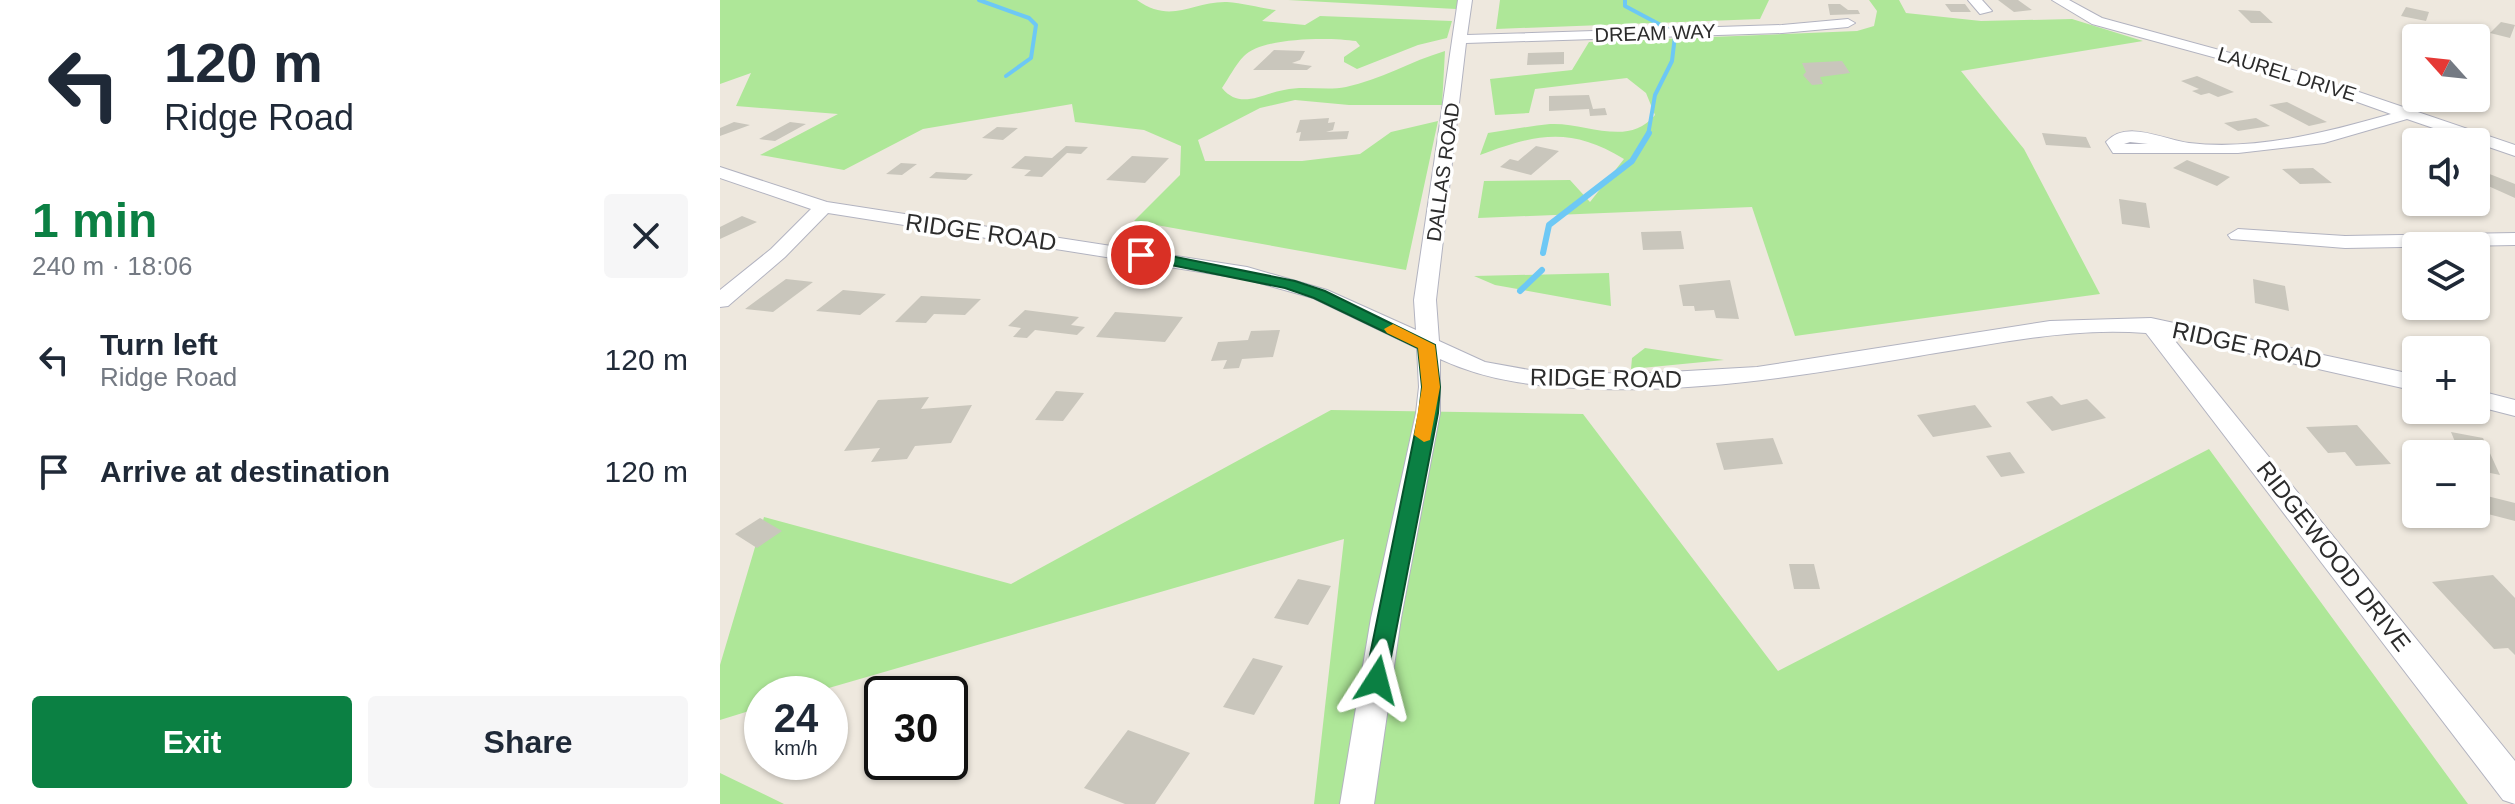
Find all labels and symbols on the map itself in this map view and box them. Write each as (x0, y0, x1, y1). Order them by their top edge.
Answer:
street label: DREAM WAY (1594, 20, 1716, 46)
north arrow (2402, 24, 2490, 112)
street label: LAUREL DRIVE (2215, 42, 2359, 106)
street label: DALLAS ROAD (1422, 101, 1464, 243)
street label: RIDGE ROAD (904, 208, 1058, 256)
pin (1107, 221, 1175, 289)
street label: RIDGE ROAD (2170, 316, 2324, 374)
street label: RIDGE ROAD (1530, 363, 1682, 393)
street label: RIDGEWOOD DRIVE (2252, 456, 2416, 656)
position arrow (1335, 638, 1419, 722)
speed limit sign: 30 (864, 676, 968, 780)

